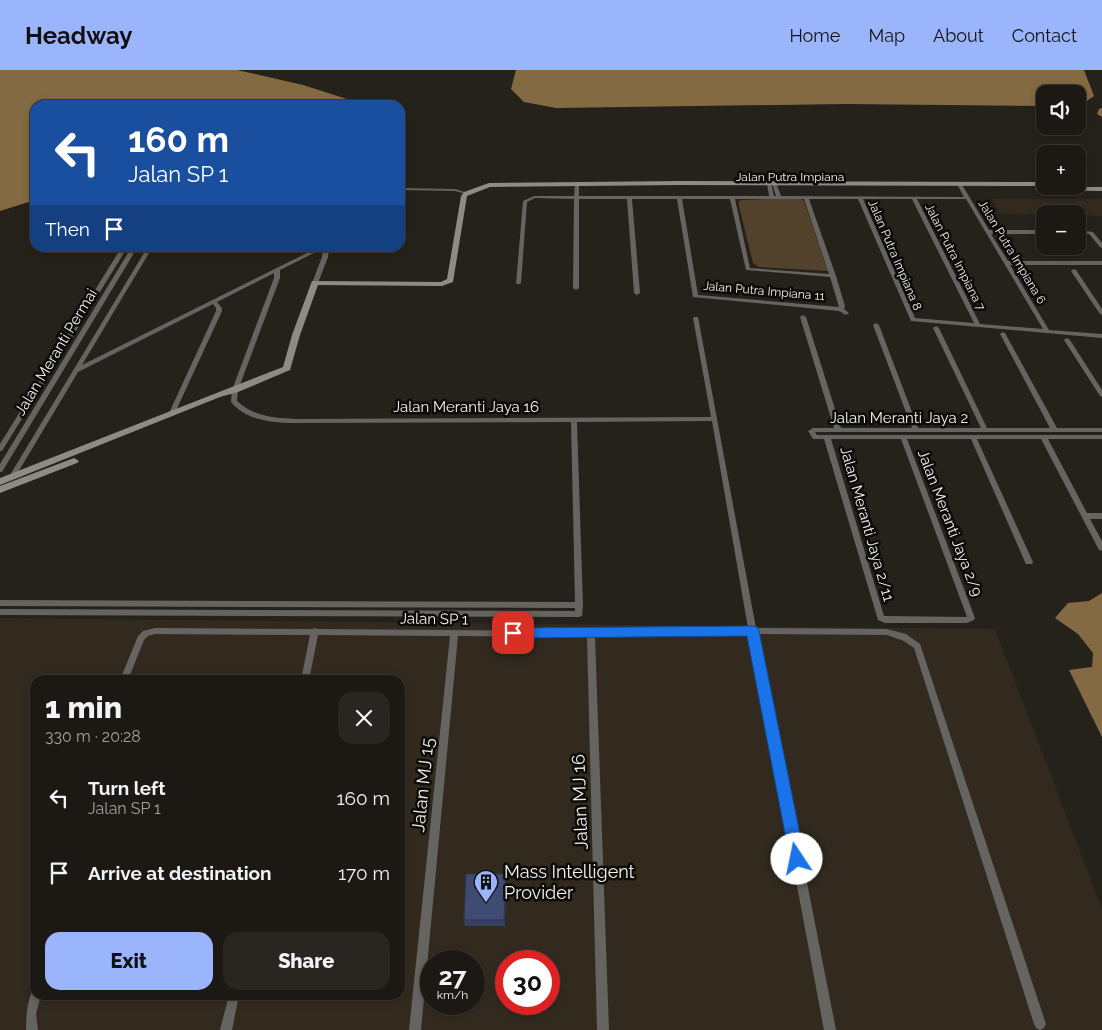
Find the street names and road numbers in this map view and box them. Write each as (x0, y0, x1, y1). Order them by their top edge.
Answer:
street label: Jalan Putra Impiana (736, 170, 844, 184)
street label: Jalan Putra Impiana 6 (975, 197, 1049, 307)
street label: Jalan Putra Impiana 8 (865, 198, 925, 312)
street label: Jalan Putra Impiana 7 (922, 201, 988, 313)
street label: Jalan Putra Impiana 11 (703, 279, 825, 303)
street label: Jalan Meranti Permai (11, 285, 101, 419)
street label: Jalan Meranti Jaya 16 (393, 398, 539, 416)
street label: Jalan Meranti Jaya 2 (830, 409, 968, 427)
street label: Jalan Meranti Jaya 2/11 (836, 445, 898, 604)
street label: Jalan Meranti Jaya 2/9 (914, 447, 986, 599)
street label: Jalan SP 1 (400, 609, 469, 629)
street label: Jalan MJ 15 (407, 737, 438, 833)
street label: Jalan MJ 16 (567, 754, 592, 850)

